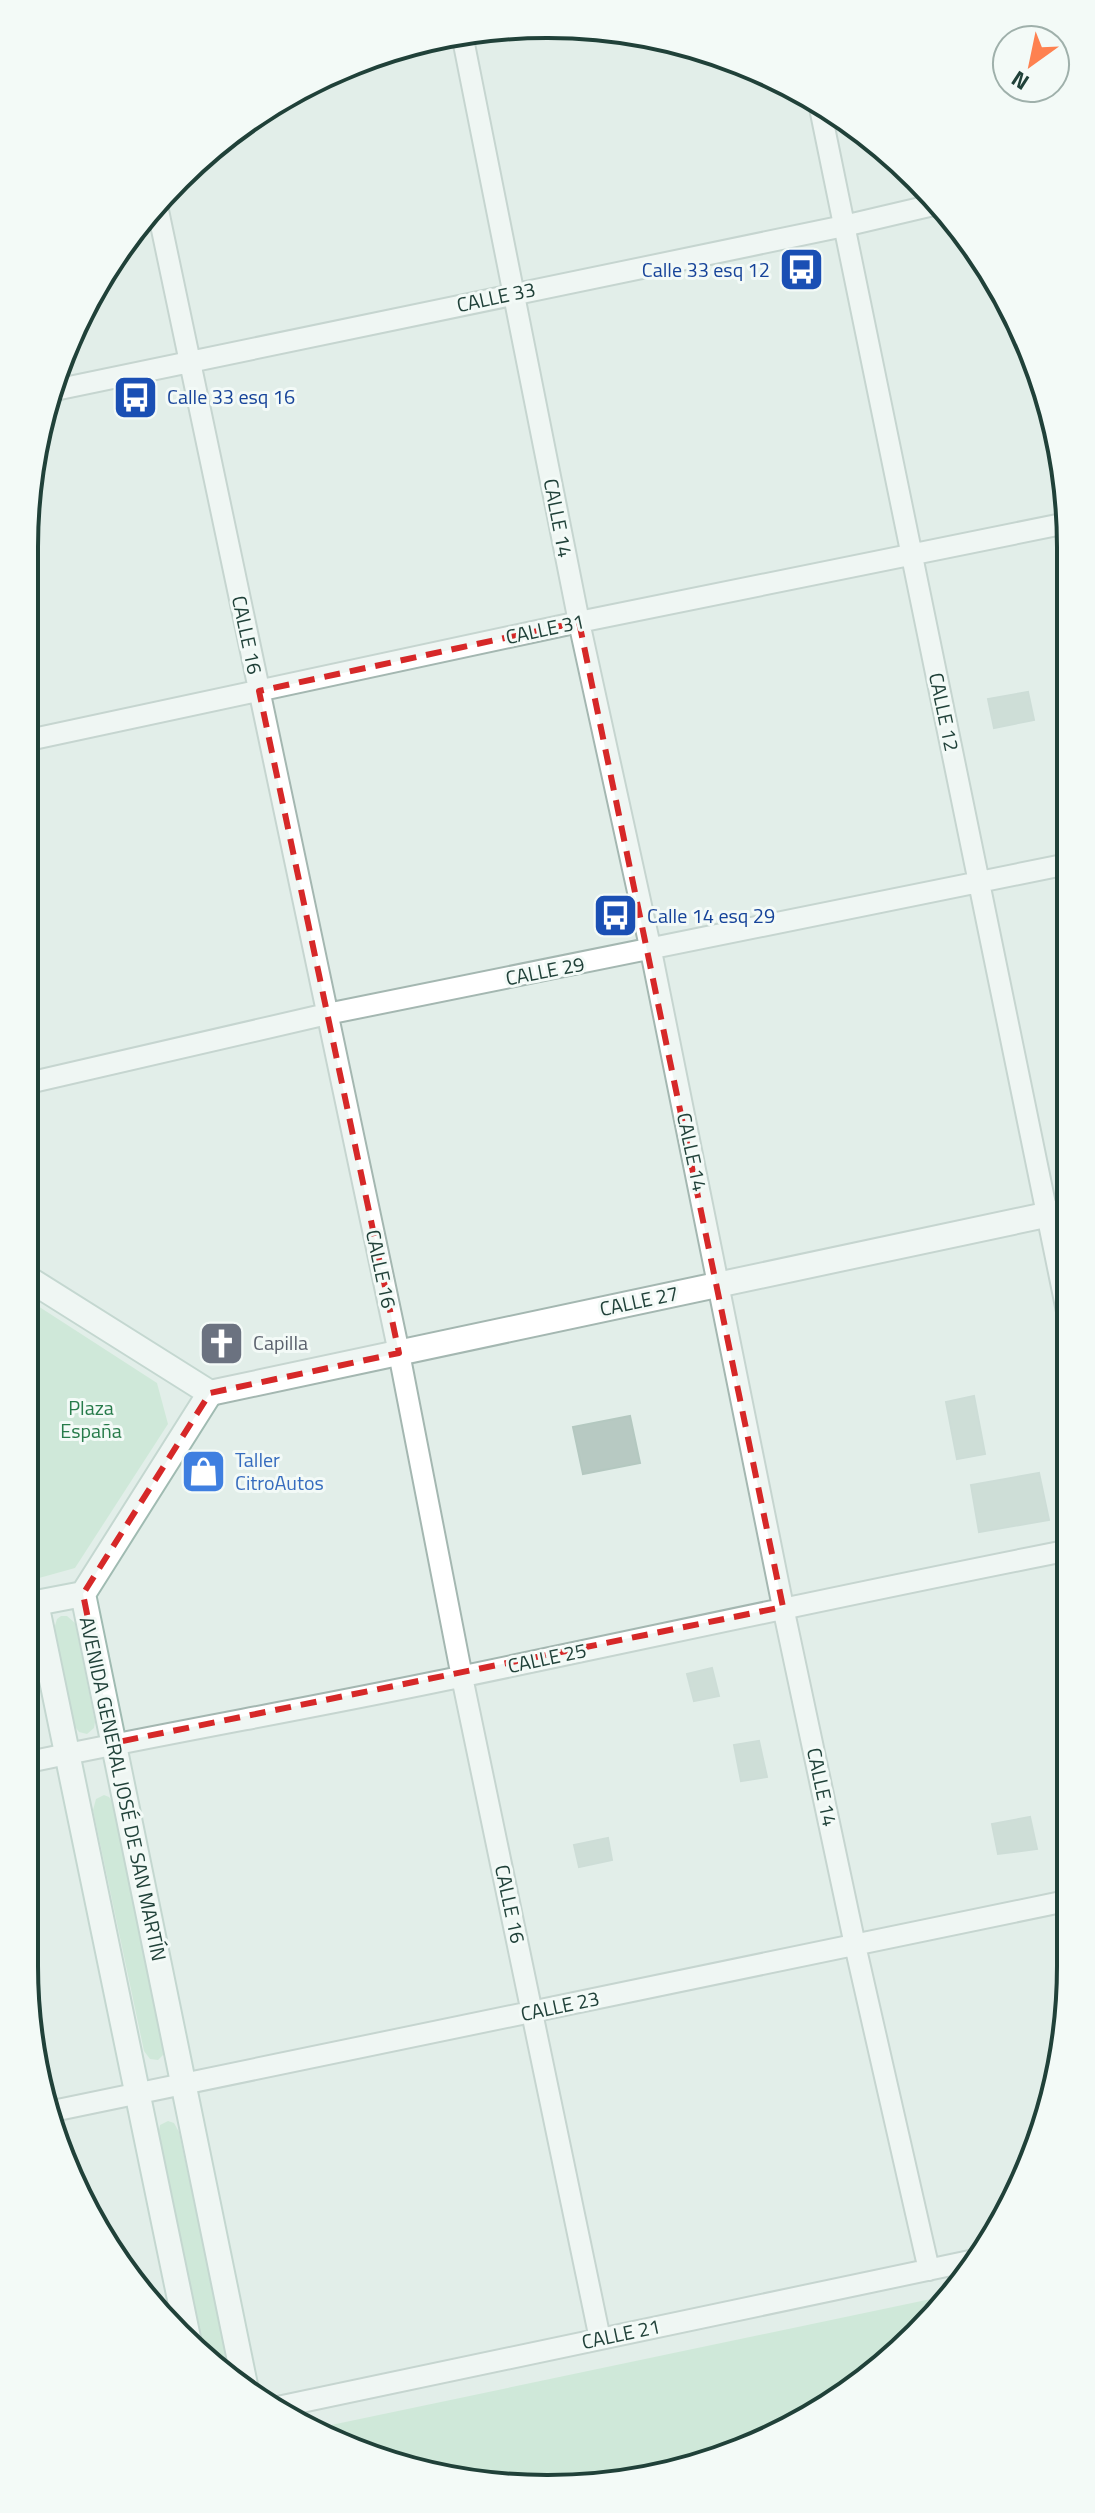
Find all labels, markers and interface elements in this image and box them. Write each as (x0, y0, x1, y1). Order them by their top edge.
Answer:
north arrow (991, 24, 1071, 104)
text: N (1004, 62, 1036, 99)
bus stop icon: Calle 33 esq 12 (777, 246, 825, 294)
place label: Calle 33 esq 12 (642, 254, 770, 285)
street label: CALLE 33 (454, 273, 538, 320)
bus stop icon: Calle 33 esq 16 (112, 373, 160, 421)
place label: Calle 33 esq 16 (167, 381, 295, 412)
street label: CALLE 14 (536, 476, 581, 560)
street label: CALLE 16 (224, 593, 271, 677)
street label: CALLE 31 (503, 605, 587, 652)
street label: CALLE 12 (921, 670, 968, 754)
bus stop icon: Calle 14 esq 29 (592, 892, 640, 940)
place label: Calle 14 esq 29 (647, 900, 775, 931)
street label: CALLE 29 (503, 948, 587, 993)
street label: CALLE 14 (669, 1110, 716, 1194)
street label: CALLE 16 (358, 1227, 405, 1311)
street label: CALLE 27 (597, 1277, 681, 1324)
church icon: Capilla (198, 1319, 246, 1367)
place label: Capilla (253, 1327, 308, 1358)
park label: Plaza España (60, 1392, 122, 1446)
place label: Taller CitroAutos (235, 1444, 324, 1498)
shop icon: Taller CitroAutos (180, 1448, 228, 1496)
street label: AVENIDA GENERAL JOSÉ DE SAN MARTÍN (72, 1614, 175, 1964)
street label: CALLE 25 (505, 1634, 589, 1681)
street label: CALLE 14 (799, 1745, 846, 1829)
street label: CALLE 16 (487, 1862, 534, 1946)
street label: CALLE 23 (518, 1982, 602, 2029)
street label: CALLE 21 (579, 2310, 663, 2357)

